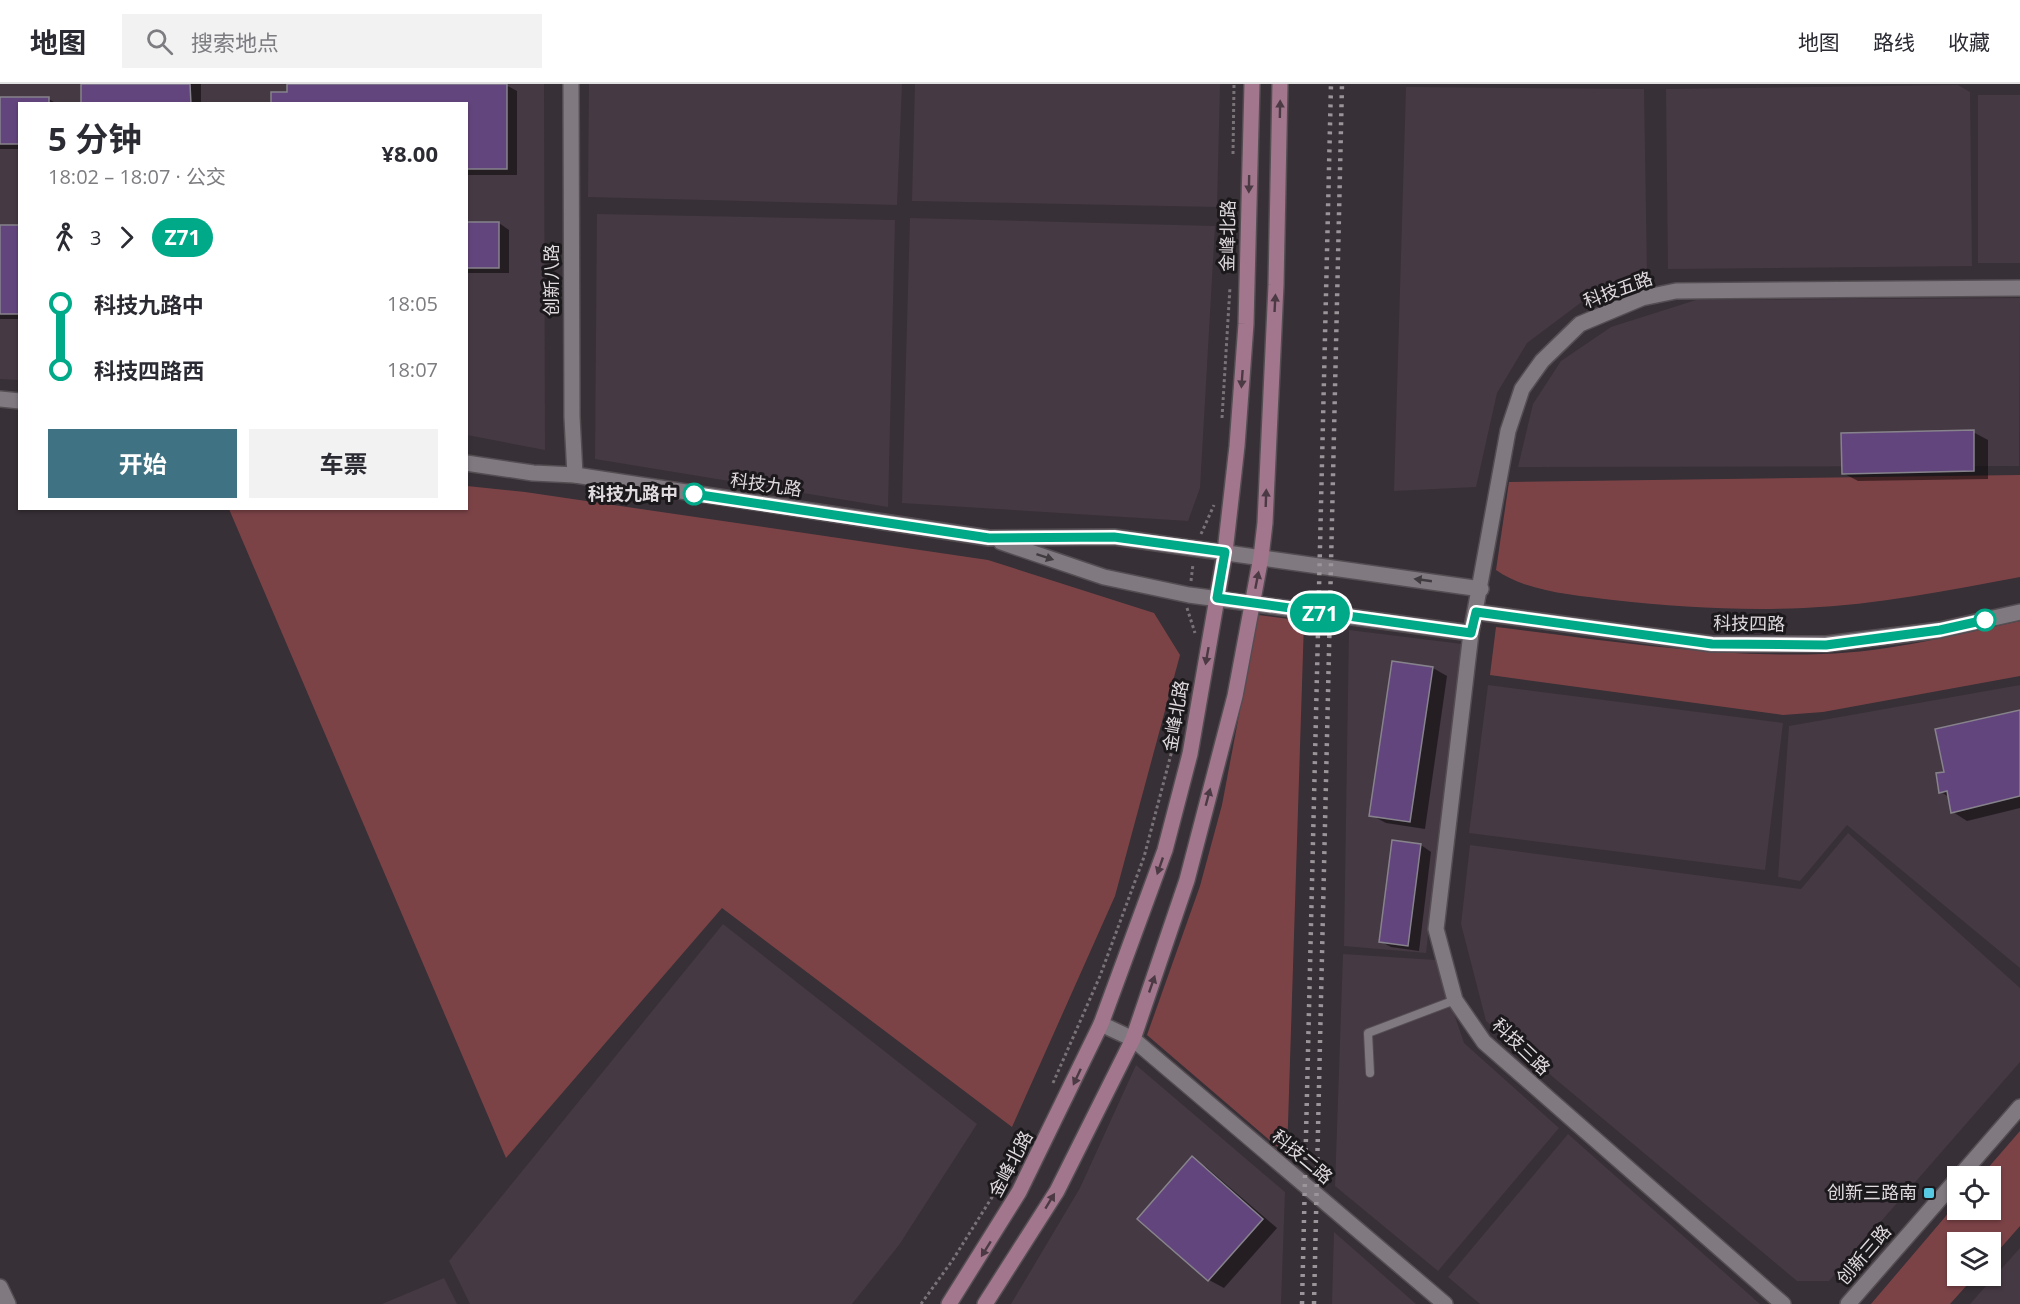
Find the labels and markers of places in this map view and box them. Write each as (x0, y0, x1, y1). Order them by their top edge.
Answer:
place label: 科技九路中 (588, 481, 678, 505)
marker: 科技九路中 (683, 483, 705, 505)
unlabelled marker (1974, 609, 1996, 631)
place label: 创新三路南 (1827, 1180, 1917, 1204)
marker: 创新三路南 (1922, 1186, 1936, 1200)

